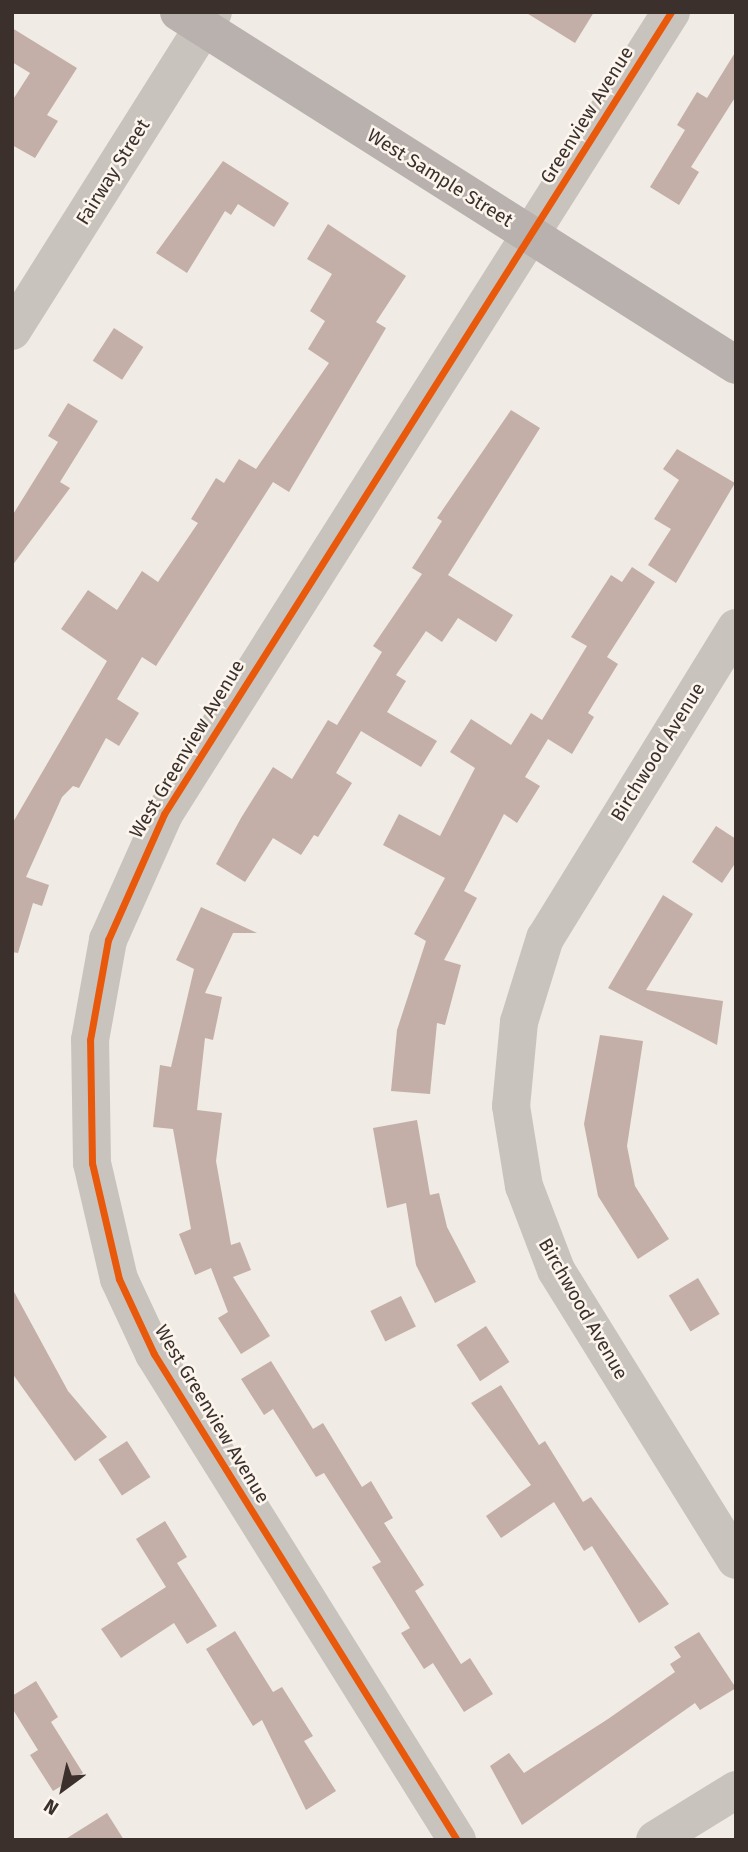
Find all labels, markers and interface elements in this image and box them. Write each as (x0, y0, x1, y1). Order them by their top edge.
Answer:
street label: Greenview Avenue (536, 42, 638, 188)
street label: Fairway Street (71, 115, 155, 229)
street label: West Sample Street (363, 124, 517, 232)
street label: West Greenview Avenue (125, 656, 249, 842)
street label: Birchwood Avenue (606, 678, 710, 826)
street label: Birchwood Avenue (533, 1234, 633, 1384)
street label: West Greenview Avenue (150, 1321, 274, 1507)
north arrow (28, 1754, 98, 1824)
text: N (40, 1794, 63, 1820)

